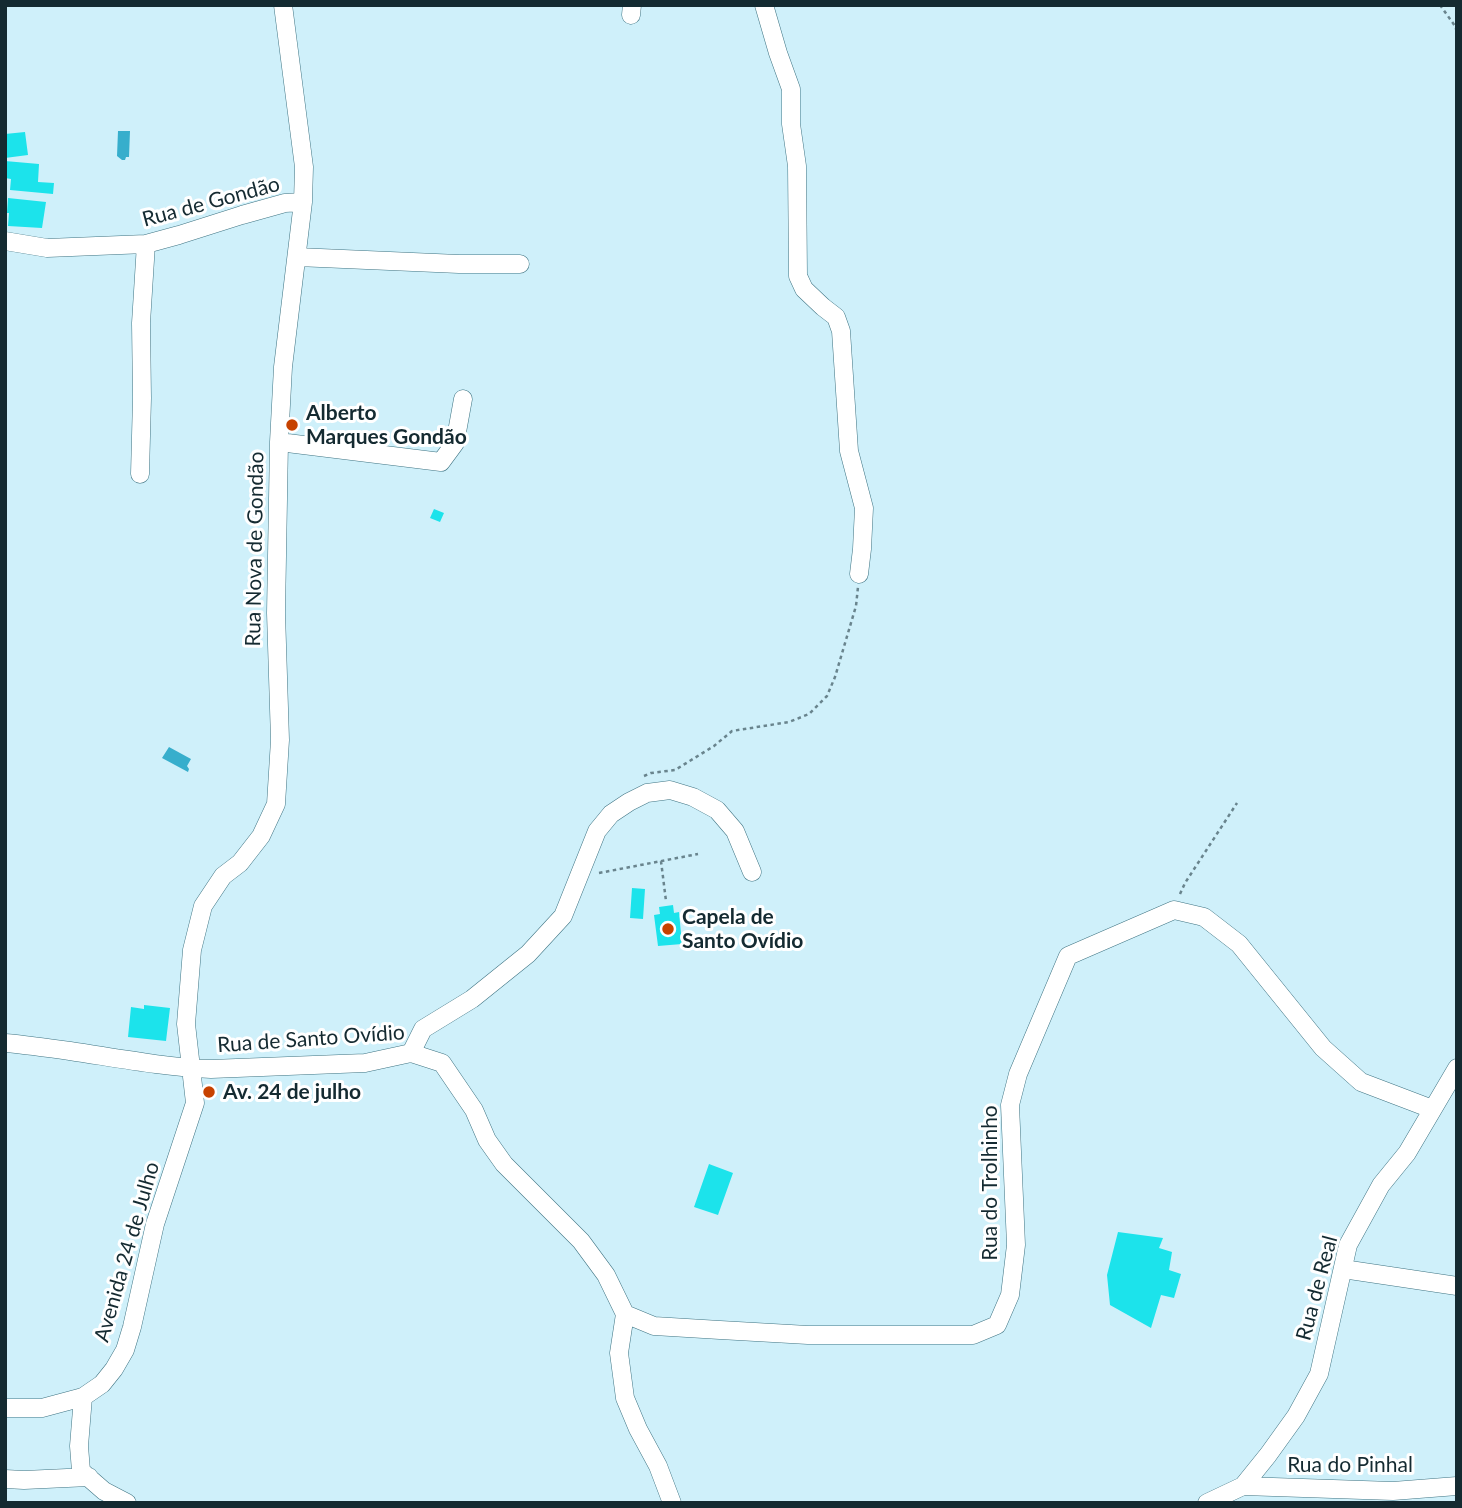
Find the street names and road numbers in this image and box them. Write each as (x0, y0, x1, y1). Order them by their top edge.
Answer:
street label: Rua de Gondão (139, 172, 283, 232)
street label: Rua Nova de Gondão (241, 451, 269, 647)
street label: Rua de Santo Ovídio (216, 1020, 406, 1058)
street label: Rua do Trolhinho (977, 1105, 1003, 1261)
street label: Avenida 24 de Julho (89, 1159, 165, 1345)
street label: Rua de Real (1291, 1233, 1343, 1343)
street label: Rua do Pinhal (1287, 1452, 1413, 1478)

